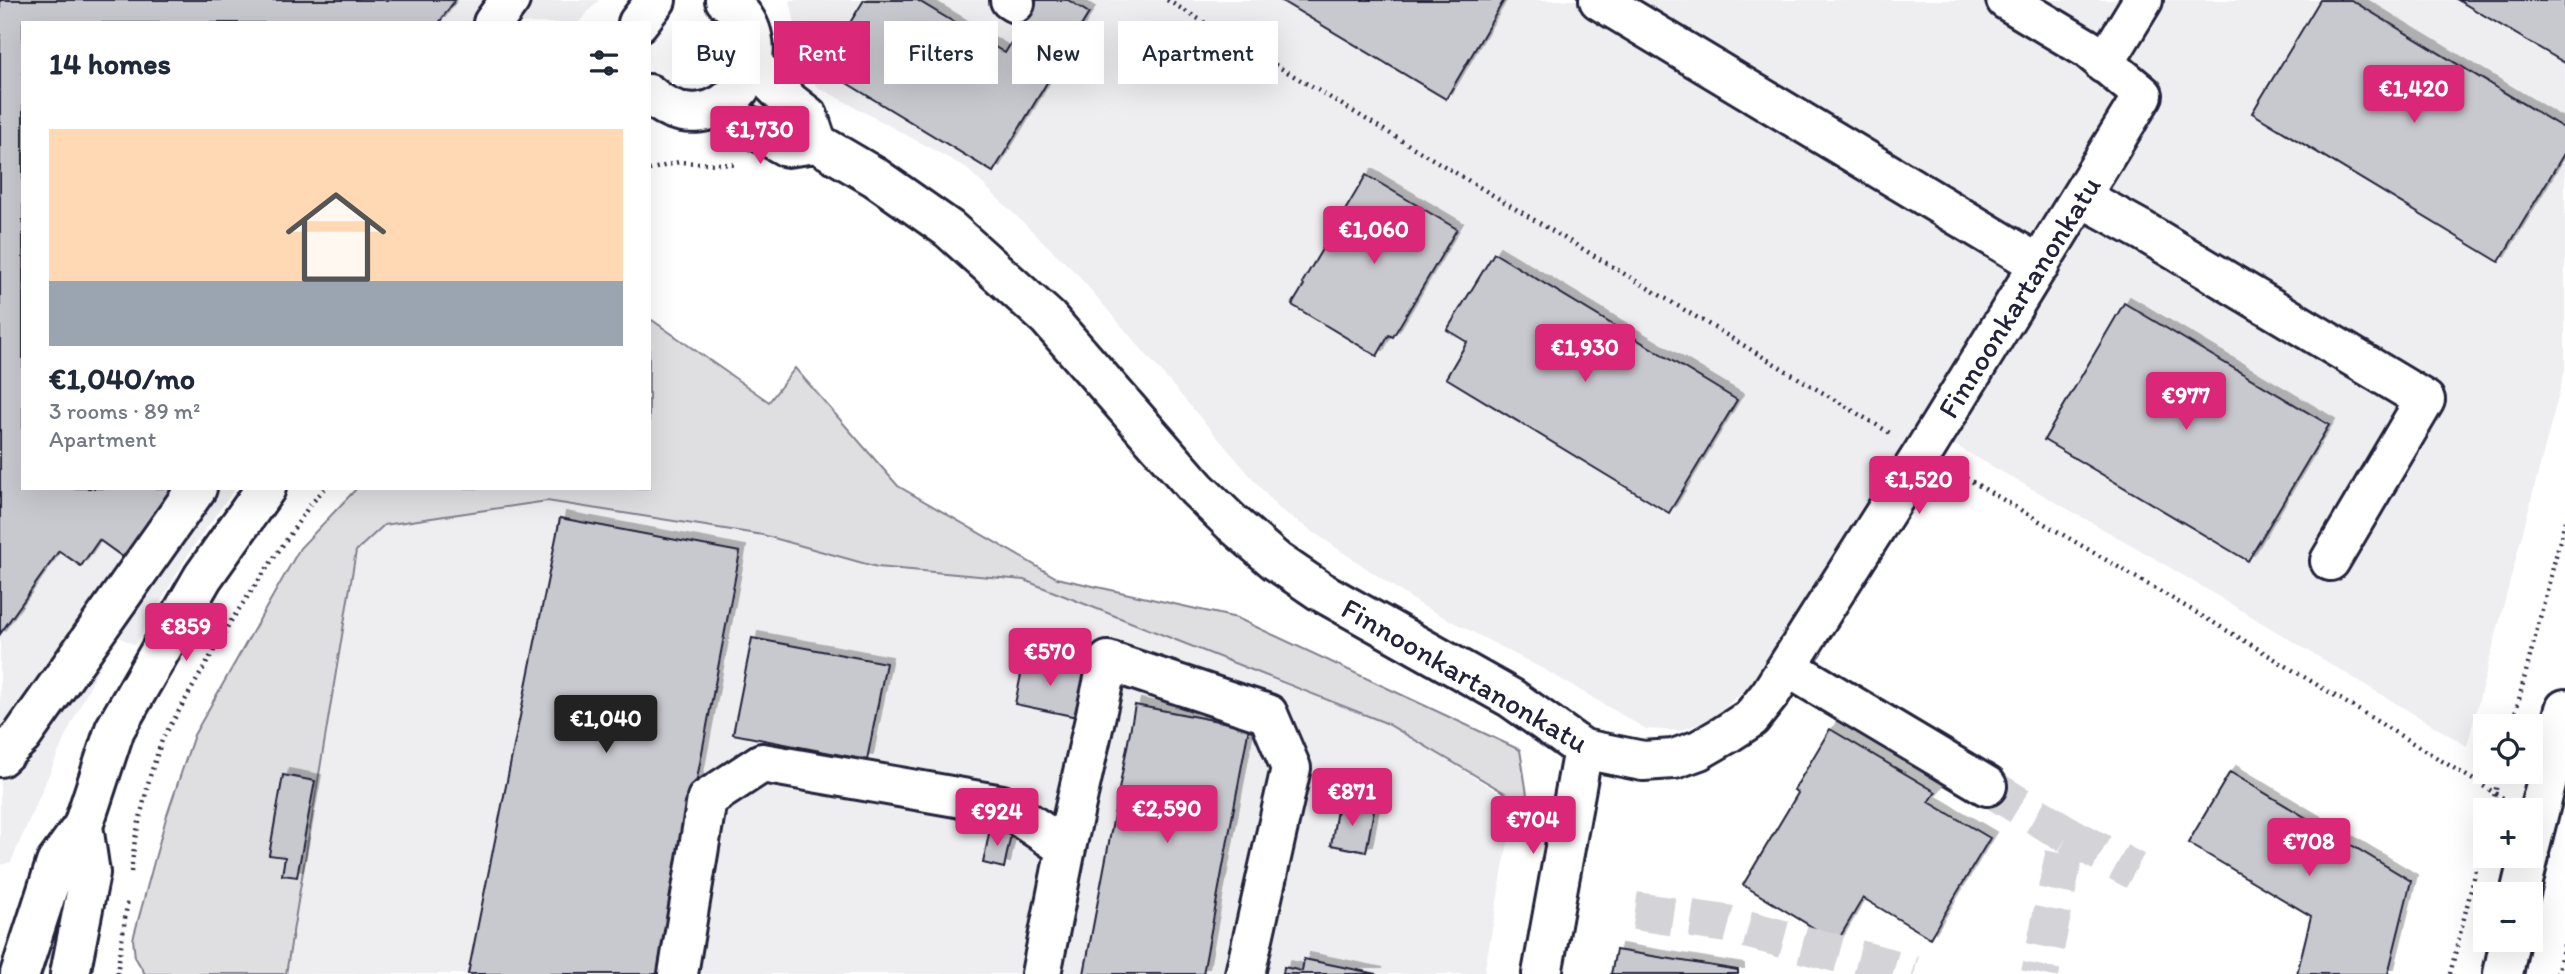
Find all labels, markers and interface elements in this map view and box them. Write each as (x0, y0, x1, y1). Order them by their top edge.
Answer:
chip: Buy (672, 21, 760, 84)
chip: Rent (774, 21, 870, 84)
chip: Filters (884, 21, 998, 84)
chip: New (1012, 21, 1104, 84)
chip: Apartment (1118, 21, 1278, 84)
icon: filters (585, 44, 623, 82)
text: 14 homes (49, 45, 171, 82)
pin: €1,420 (2357, 66, 2471, 125)
text: €1,420 (2379, 74, 2449, 102)
pin: €1,730 (703, 106, 817, 166)
text: €1,730 (726, 115, 794, 143)
street label: Finnoonkartanonkatu (1929, 169, 2109, 425)
icon: home (273, 174, 399, 300)
pin: €1,060 (1317, 206, 1431, 266)
text: €1,060 (1339, 215, 1409, 243)
pin: €1,930 (1528, 324, 1642, 384)
text: €1,930 (1551, 333, 1619, 361)
text: €1,040/mo (49, 360, 195, 397)
pin: €977 (2145, 372, 2227, 432)
text: €977 (2162, 381, 2210, 409)
text: 3 rooms · 89 m² (49, 397, 200, 425)
text: Apartment (49, 425, 156, 453)
pin: €1,520 (1862, 456, 1976, 516)
text: €1,520 (1885, 465, 1953, 493)
street label: Finnoonkartanonkatu (1335, 589, 1595, 761)
pin: €859 (145, 604, 227, 663)
text: €859 (161, 612, 211, 640)
pin: €570 (1009, 628, 1091, 688)
text: €570 (1025, 637, 1075, 665)
pin: €1,040 (549, 696, 663, 755)
text: €1,040 (570, 704, 642, 732)
map controls (2473, 714, 2543, 952)
button: locate (2473, 714, 2543, 784)
pin: €871 (1311, 768, 1393, 828)
text: €871 (1328, 777, 1376, 805)
pin: €2,590 (1110, 786, 1224, 845)
pin: €924 (956, 788, 1038, 848)
text: €2,590 (1133, 794, 1201, 822)
pin: €704 (1492, 796, 1574, 856)
text: €924 (971, 797, 1023, 825)
button: + (2473, 798, 2543, 868)
text: €704 (1507, 805, 1559, 833)
pin: €708 (2268, 818, 2350, 878)
text: €708 (2283, 827, 2335, 855)
button: − (2473, 882, 2543, 952)

